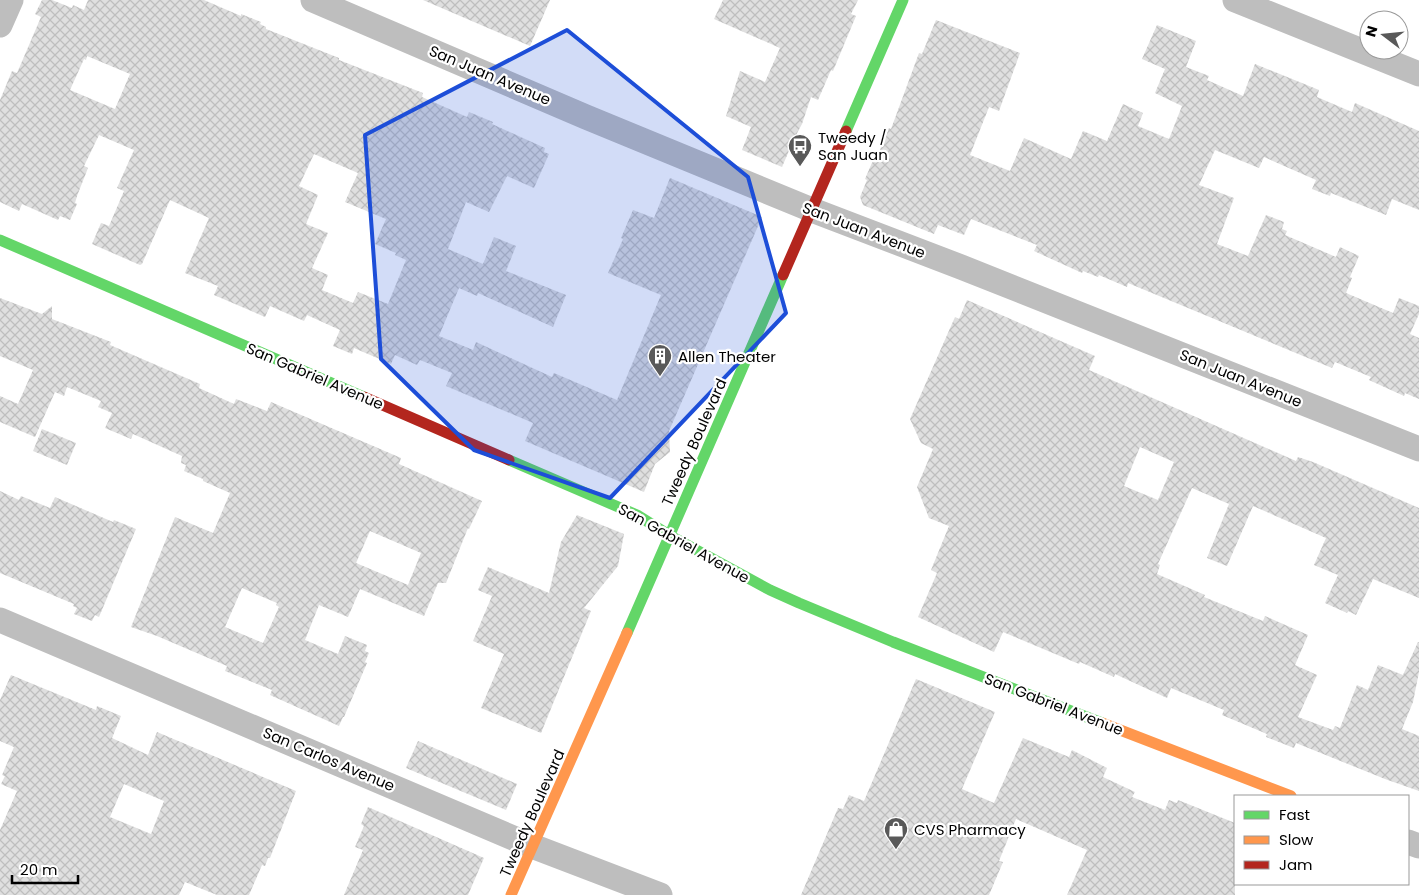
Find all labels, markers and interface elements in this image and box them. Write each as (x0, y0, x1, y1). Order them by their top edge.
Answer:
north arrow (1359, 10, 1409, 60)
text: N (1360, 24, 1383, 39)
street label: San Juan Avenue (426, 40, 554, 110)
place label: Tweedy / San Juan (818, 127, 888, 165)
bus stop icon: Tweedy / San Juan (787, 133, 813, 167)
street label: San Juan Avenue (799, 197, 929, 263)
street label: San Gabriel Avenue (243, 338, 387, 414)
building icon: Allen Theater (647, 343, 673, 377)
street label: San Juan Avenue (1177, 344, 1305, 412)
place label: Allen Theater (678, 346, 776, 367)
street label: Tweedy Boulevard (656, 375, 732, 509)
street label: San Gabriel Avenue (615, 498, 753, 588)
street label: San Gabriel Avenue (982, 668, 1126, 740)
street label: San Carlos Avenue (260, 722, 398, 796)
street label: Tweedy Boulevard (494, 746, 570, 880)
legend (1234, 795, 1409, 885)
text: Fast (1279, 804, 1310, 825)
shop icon: CVS Pharmacy (883, 816, 909, 850)
place label: CVS Pharmacy (914, 819, 1026, 840)
text: Slow (1279, 829, 1314, 850)
scale bar (12, 852, 79, 884)
text: Jam (1279, 854, 1313, 875)
text: 20 m (20, 859, 58, 880)

